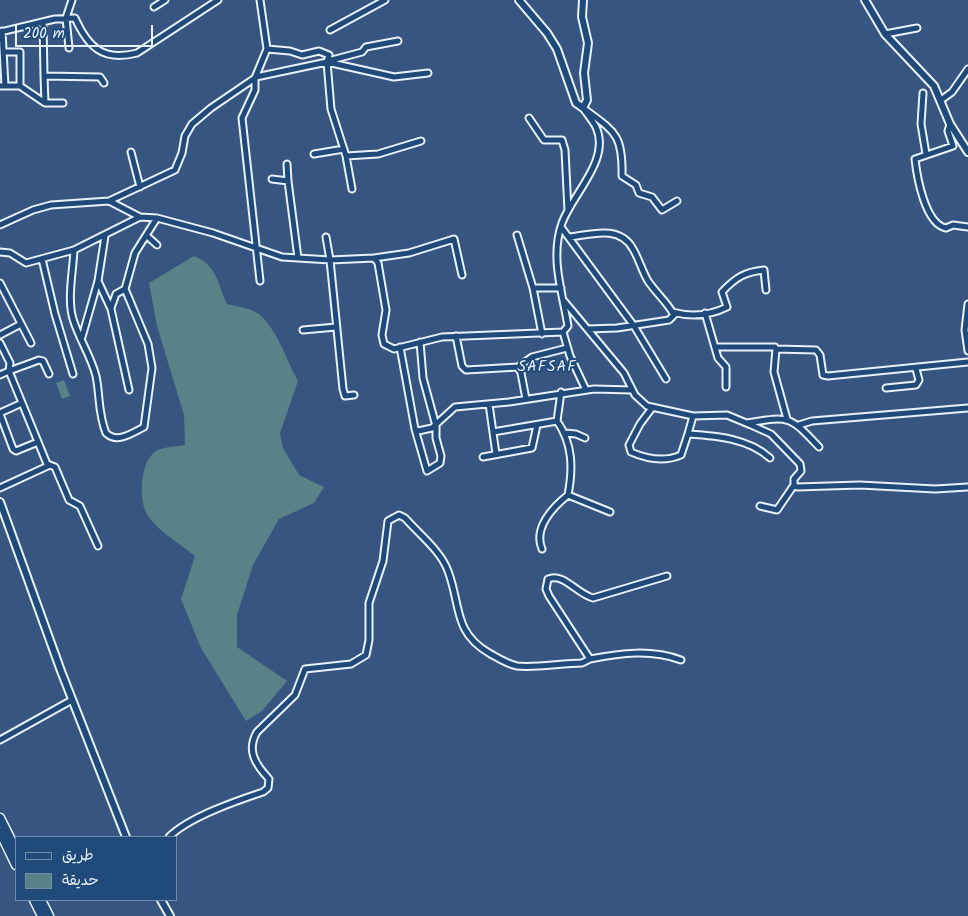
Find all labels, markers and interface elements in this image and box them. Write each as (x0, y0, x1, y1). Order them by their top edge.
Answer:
scale bar (18, 15, 155, 47)
text: 200 m (23, 22, 65, 46)
district label: SAFSAF (517, 358, 577, 378)
legend (15, 836, 178, 901)
text: طريق (62, 844, 94, 868)
text: حديقة (62, 869, 99, 893)

